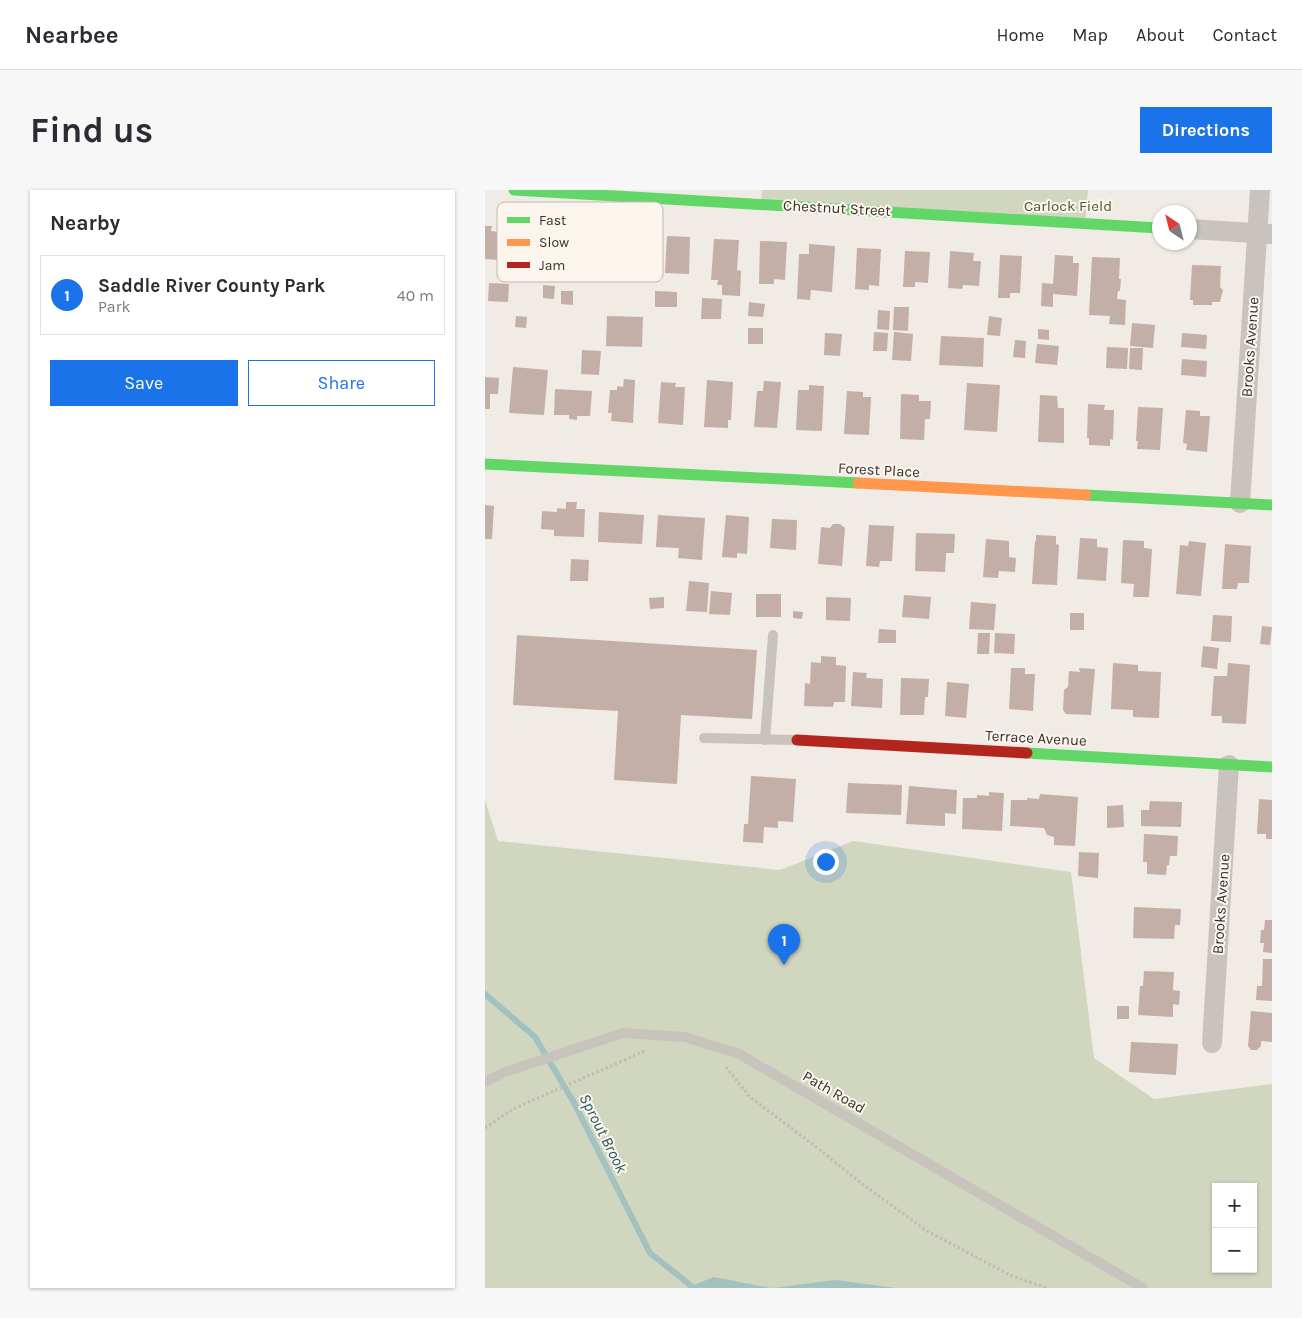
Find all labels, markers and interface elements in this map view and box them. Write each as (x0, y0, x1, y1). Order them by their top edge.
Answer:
text: Nearbee (25, 21, 119, 49)
text: Home (996, 24, 1044, 46)
text: Map (1072, 24, 1108, 46)
text: About (1136, 24, 1185, 46)
text: Contact (1213, 24, 1277, 46)
button: Directions (1140, 107, 1272, 153)
text: Find us (30, 110, 153, 151)
street label: Chestnut Street (783, 196, 892, 220)
park label: Carlock Field (1024, 197, 1112, 215)
legend (497, 202, 663, 282)
north arrow (1152, 205, 1197, 250)
text: Nearby (50, 211, 120, 235)
text: Fast (539, 212, 566, 229)
text: Slow (539, 234, 569, 251)
text: Jam (539, 257, 565, 274)
text: Saddle River County Park (98, 275, 325, 297)
text: 1 (64, 286, 70, 305)
text: 40 m (397, 286, 434, 305)
street label: Brooks Avenue (1238, 296, 1262, 398)
text: Park (98, 297, 130, 316)
button: Save (50, 360, 238, 406)
button: Share (248, 360, 435, 406)
street label: Forest Place (838, 459, 920, 481)
street label: Terrace Avenue (985, 726, 1087, 750)
your location (813, 849, 839, 875)
street label: Brooks Avenue (1209, 853, 1233, 955)
pin: 1 (768, 924, 800, 965)
street label: Path Road (799, 1067, 869, 1117)
water label: Sprout Brook (575, 1090, 632, 1177)
map controls (1212, 1183, 1257, 1273)
button: + (1212, 1183, 1257, 1228)
button: − (1212, 1228, 1257, 1273)

